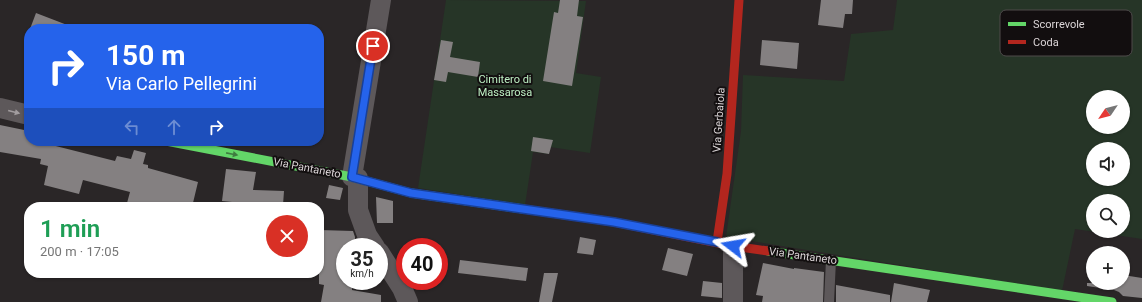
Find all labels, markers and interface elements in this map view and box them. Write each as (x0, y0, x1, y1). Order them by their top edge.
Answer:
legend (1000, 10, 1132, 56)
text: Scorrevole (1033, 18, 1085, 31)
pin (356, 29, 390, 63)
icon: arrive (362, 35, 384, 57)
text: Coda (1033, 36, 1059, 49)
text: 150 m (106, 39, 185, 72)
icon: right (40, 40, 92, 92)
text: Via Carlo Pellegrini (106, 73, 257, 94)
park label: Cimitero di Massarosa (478, 73, 532, 99)
street label: Via Gerbaiola (710, 87, 728, 153)
north arrow (1086, 90, 1130, 134)
map controls (1086, 90, 1130, 290)
one-way arrow (8, 109, 21, 115)
icon: left (121, 116, 143, 138)
icon: ahead (163, 116, 185, 138)
icon: right (205, 116, 227, 138)
button: sound (1086, 142, 1130, 186)
one-way arrow (226, 151, 238, 157)
street label: Via Pantaneto (272, 155, 342, 181)
button: search (1086, 194, 1130, 238)
text: 1 min (40, 215, 100, 243)
button: close (266, 215, 308, 257)
position arrow (712, 225, 754, 267)
speed limit sign: 40 (396, 238, 448, 290)
text: 200 m · 17:05 (40, 244, 119, 259)
street label: Via Pantaneto (768, 245, 838, 267)
button: + (1086, 246, 1130, 290)
text: 35 (351, 247, 373, 271)
text: km/h (350, 268, 374, 279)

